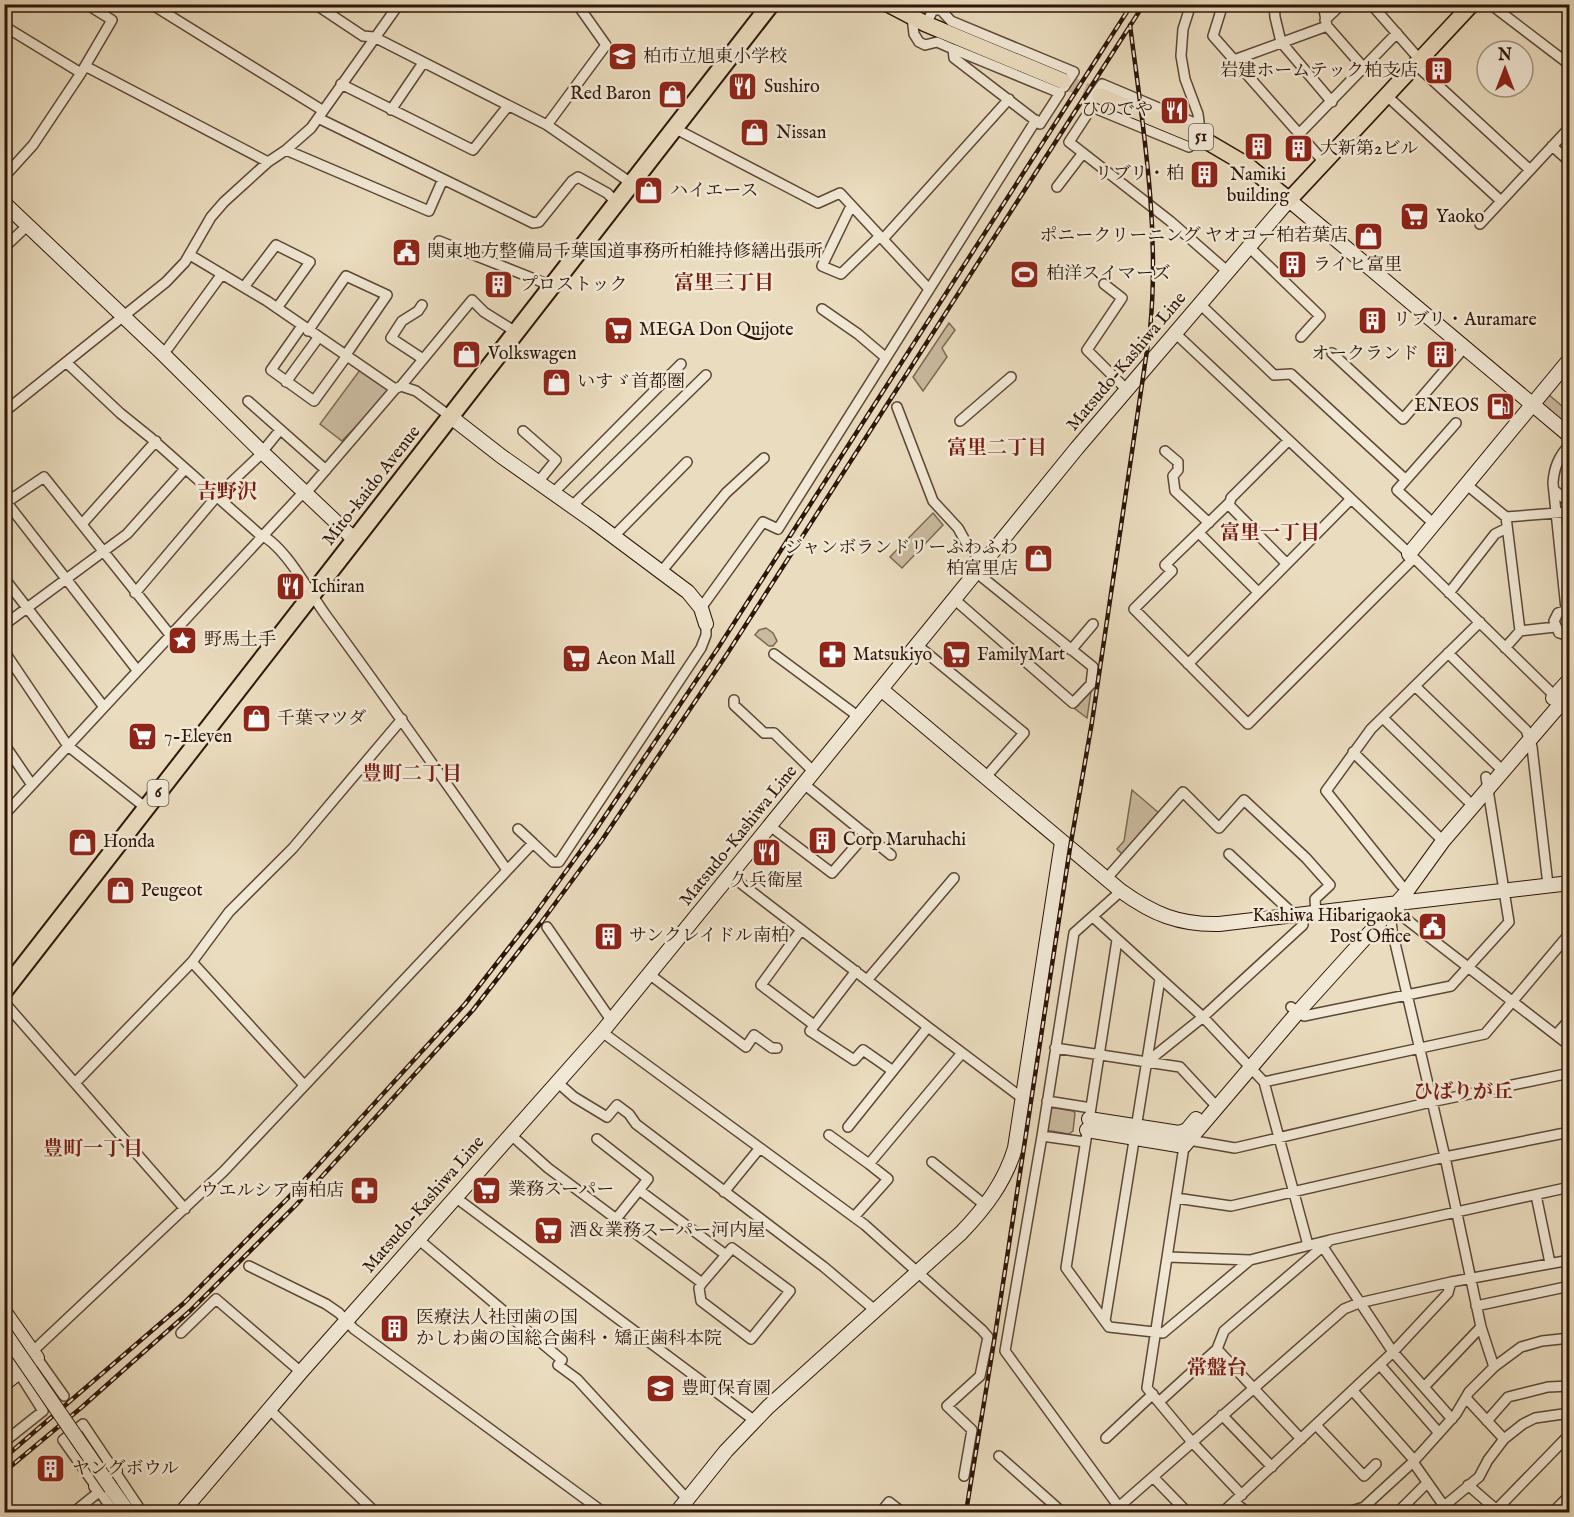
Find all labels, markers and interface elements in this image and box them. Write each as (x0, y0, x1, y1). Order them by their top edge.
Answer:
north arrow (1475, 39, 1535, 99)
school or university icon: 柏市立旭東小学校 (606, 41, 638, 73)
place label: 柏市立旭東小学校 (643, 46, 787, 69)
text: N (1497, 46, 1512, 66)
building icon: 岩建ホームテック柏支店 (1423, 55, 1455, 87)
place label: 岩建ホームテック柏支店 (1220, 60, 1418, 83)
restaurant icon: Sushiro (727, 71, 759, 103)
place label: Sushiro (764, 76, 820, 99)
shop icon: Red Baron (656, 78, 688, 110)
place label: Red Baron (570, 83, 651, 106)
restaurant icon: ひのでや (1158, 94, 1190, 126)
place label: ひのでや (1081, 99, 1153, 122)
shop icon: Nissan (739, 117, 771, 149)
place label: Nissan (776, 122, 827, 145)
road number: 51 (1189, 124, 1213, 150)
building icon: Namiki building (1242, 130, 1274, 162)
building icon: 大新第2ビル (1283, 133, 1315, 165)
place label: 大新第2ビル (1320, 138, 1418, 161)
building icon: リブリ・柏 (1189, 158, 1221, 190)
place label: リブリ・柏 (1095, 163, 1184, 186)
place label: Namiki building (1227, 164, 1289, 208)
shop icon: ハイエース (633, 175, 665, 207)
place label: ハイエース (670, 180, 758, 203)
supermarket icon: Yaoko (1399, 201, 1431, 233)
place label: Yaoko (1436, 206, 1485, 229)
shop icon: ポニークリーニング ヤオコー柏若葉店 (1353, 220, 1385, 252)
place label: ポニークリーニング ヤオコー柏若葉店 (1039, 225, 1348, 248)
public building icon: 関東地方整備局千葉国道事務所柏維持修繕出張所 (390, 236, 422, 268)
place label: 関東地方整備局千葉国道事務所柏維持修繕出張所 (427, 241, 823, 264)
building icon: ライヒ富里 (1276, 249, 1308, 281)
place label: ライヒ富里 (1313, 254, 1402, 277)
sports icon: 柏洋スイマーズ (1009, 258, 1041, 290)
place label: 柏洋スイマーズ (1046, 263, 1171, 286)
building icon: プロストック (483, 269, 515, 301)
district label: 富里三丁目 (674, 271, 774, 296)
place label: プロストック (520, 274, 627, 297)
street label: Matsudo-Kashiwa Line (1062, 288, 1192, 436)
building icon: リブリ・Auramare (1356, 304, 1388, 336)
place label: リブリ・Auramare (1393, 309, 1537, 332)
supermarket icon: MEGA Don Quijote (602, 314, 634, 346)
place label: MEGA Don Quijote (639, 319, 794, 342)
shop icon: Volkswagen (451, 338, 483, 370)
building icon: オークランド (1424, 338, 1456, 370)
place label: Volkswagen (487, 343, 577, 366)
place label: オークランド (1311, 343, 1419, 366)
shop icon: いすゞ首都圏 (540, 366, 572, 398)
place label: いすゞ首都圏 (577, 371, 685, 394)
fuel station icon: ENEOS (1484, 390, 1516, 422)
place label: ENEOS (1414, 395, 1479, 418)
street label: Mito-kaido Avenue (318, 421, 426, 551)
district label: 富里二丁目 (947, 436, 1047, 461)
district label: 吉野沢 (197, 480, 257, 505)
district label: 富里一丁目 (1220, 521, 1320, 546)
place label: ジャンボランドリーふわふわ 柏富里店 (785, 537, 1018, 581)
shop icon: ジャンボランドリーふわふわ 柏富里店 (1023, 542, 1055, 574)
restaurant icon: Ichiran (274, 571, 306, 603)
place label: Ichiran (311, 576, 365, 599)
place icon: 野馬土手 (167, 624, 199, 656)
place label: 野馬土手 (204, 629, 276, 652)
pharmacy icon: Matsukiyo (816, 639, 848, 671)
supermarket icon: FamilyMart (940, 639, 972, 671)
supermarket icon: Aeon Mall (560, 643, 592, 675)
place label: Matsukiyo (853, 644, 932, 667)
place label: FamilyMart (977, 644, 1065, 667)
place label: Aeon Mall (596, 648, 675, 671)
shop icon: 千葉マツダ (240, 703, 272, 735)
place label: 千葉マツダ (277, 708, 366, 731)
supermarket icon: 7-Eleven (127, 721, 159, 753)
place label: 7-Eleven (164, 726, 233, 749)
street label: Matsudo-Kashiwa Line (675, 761, 803, 911)
district label: 豊町二丁目 (362, 762, 462, 787)
road number: 6 (148, 780, 168, 806)
building icon: Corp Maruhachi (806, 824, 838, 856)
shop icon: Honda (66, 826, 98, 858)
place label: Corp Maruhachi (843, 829, 966, 852)
place label: Honda (103, 831, 155, 854)
restaurant icon: 久兵衛屋 (751, 836, 783, 868)
place label: 久兵衛屋 (731, 870, 803, 893)
shop icon: Peugeot (104, 875, 136, 907)
place label: Peugeot (141, 880, 203, 903)
place label: Kashiwa Hibarigaoka Post Office (1252, 905, 1411, 949)
public building icon: Kashiwa Hibarigaoka Post Office (1416, 910, 1448, 942)
building icon: サンクレイドル南柏 (592, 920, 624, 952)
place label: サンクレイドル南柏 (629, 925, 789, 948)
district label: ひばりが丘 (1413, 1080, 1513, 1105)
street label: Matsudo-Kashiwa Line (358, 1132, 490, 1278)
district label: 豊町一丁目 (43, 1137, 143, 1162)
supermarket icon: 業務スーパー (471, 1174, 503, 1206)
pharmacy icon: ウエルシア南柏店 (349, 1175, 381, 1207)
place label: 業務スーパー (508, 1179, 614, 1202)
place label: ウエルシア南柏店 (200, 1180, 344, 1203)
supermarket icon: 酒＆業務スーパー河内屋 (532, 1215, 564, 1247)
place label: 酒＆業務スーパー河内屋 (569, 1220, 765, 1243)
place label: 医療法人社団歯の国 かしわ歯の国総合歯科・矯正歯科本院 (416, 1307, 722, 1351)
building icon: 医療法人社団歯の国 かしわ歯の国総合歯科・矯正歯科本院 (379, 1312, 411, 1344)
district label: 常盤台 (1187, 1356, 1247, 1381)
school or university icon: 豊町保育園 (644, 1373, 676, 1405)
place label: 豊町保育園 (681, 1378, 771, 1401)
building icon: ヤングボウル (35, 1453, 67, 1485)
place label: ヤングボウル (72, 1458, 179, 1481)

